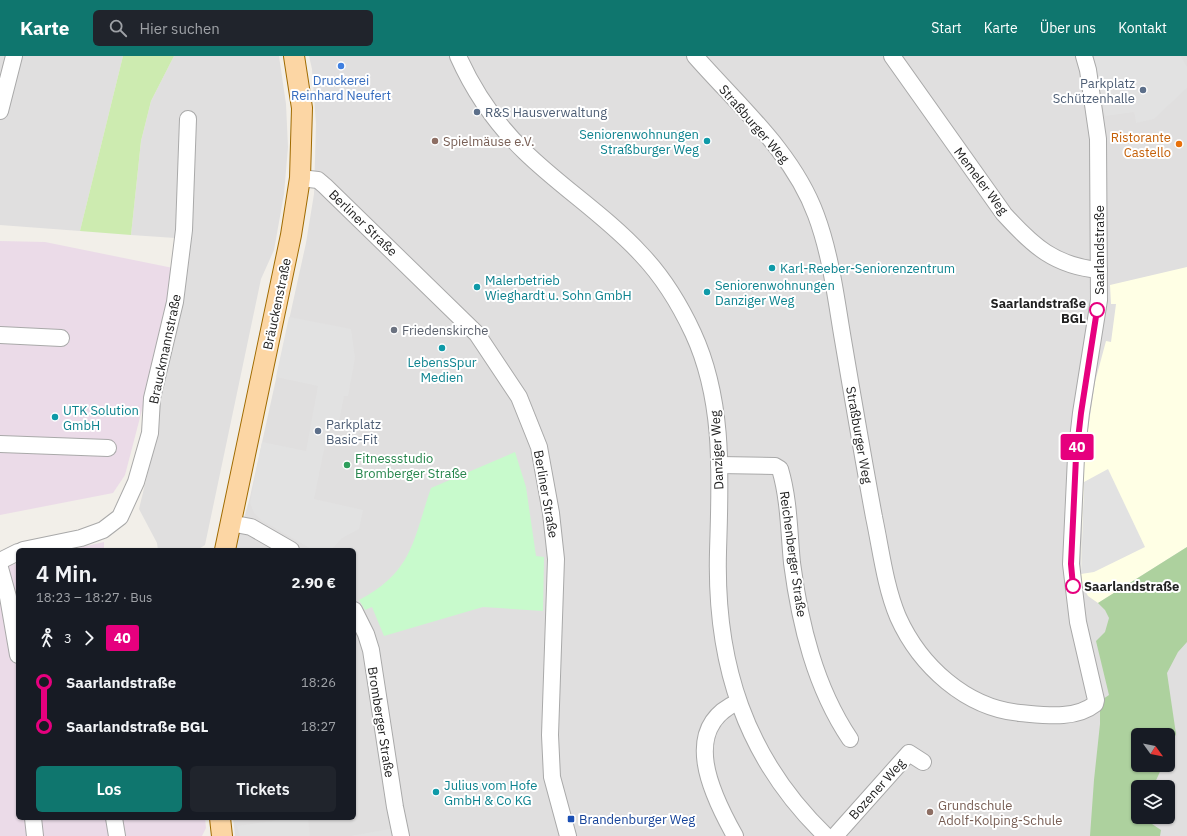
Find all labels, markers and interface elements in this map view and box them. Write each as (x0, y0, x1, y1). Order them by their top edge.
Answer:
search box (93, 10, 373, 46)
text: Karte (20, 16, 69, 40)
icon: search (107, 17, 129, 39)
text: Hier suchen (139, 19, 220, 38)
text: Start (931, 19, 962, 37)
text: Karte (984, 19, 1018, 37)
text: Über uns (1040, 19, 1096, 37)
text: Kontakt (1118, 19, 1167, 37)
marker: Druckerei Reinhard Neufert (336, 61, 346, 71)
place label: Druckerei Reinhard Neufert (291, 72, 391, 104)
place label: Parkplatz Schützenhalle (1053, 75, 1135, 107)
street label: Straßburger Weg (715, 81, 793, 167)
marker: Parkplatz Schützenhalle (1138, 85, 1148, 95)
place label: R&S Hausverwaltung (485, 104, 607, 121)
marker: R&S Hausverwaltung (472, 107, 482, 117)
place label: Seniorenwohnungen Straßburger Weg (579, 126, 699, 158)
place label: Ristorante Castello (1111, 129, 1171, 161)
place label: Spielmäuse e.V. (443, 133, 535, 150)
marker: Spielmäuse e.V. (430, 136, 440, 146)
marker: Seniorenwohnungen Straßburger Weg (702, 136, 712, 146)
marker: Ristorante Castello (1174, 139, 1184, 149)
street label: Memeler Weg (950, 144, 1012, 218)
street label: Berliner Straße (325, 186, 401, 260)
street label: Saarlandstraße (1091, 205, 1108, 295)
street label: Bräuckenstraße (259, 257, 295, 351)
place label: Karl-Reeber-Seniorenzentrum (780, 260, 955, 277)
marker: Karl-Reeber-Seniorenzentrum (767, 263, 777, 273)
place label: Malerbetrieb Wieghardt u. Sohn GmbH (485, 272, 632, 304)
place label: Seniorenwohnungen Danziger Weg (715, 277, 835, 309)
marker: Malerbetrieb Wieghardt u. Sohn GmbH (472, 282, 482, 292)
marker: Seniorenwohnungen Danziger Weg (702, 287, 712, 297)
street label: Brauckmannstraße (145, 293, 185, 405)
place label: Saarlandstraße BGL (991, 295, 1086, 327)
marker: Saarlandstraße BGL (1089, 302, 1105, 318)
place label: Friedenskirche (402, 322, 488, 339)
marker: Friedenskirche (389, 325, 399, 335)
marker: LebensSpur Medien (437, 343, 447, 353)
place label: LebensSpur Medien (407, 354, 477, 386)
street label: Straßburger Weg (842, 385, 876, 485)
place label: UTK Solution GmbH (63, 402, 139, 434)
street label: Danziger Weg (706, 410, 728, 490)
marker: UTK Solution GmbH (50, 412, 60, 422)
place label: Parkplatz Basic-Fit (326, 416, 381, 448)
marker: Parkplatz Basic-Fit (313, 426, 323, 436)
line badge: 40 (1059, 434, 1095, 460)
text: 40 (1069, 438, 1085, 456)
street label: Berliner Straße (530, 449, 562, 539)
place label: Fitnessstudio Bromberger Straße (355, 450, 467, 482)
marker: Fitnessstudio Bromberger Straße (342, 460, 352, 470)
street label: Reichenberger Straße (776, 490, 810, 618)
text: 4 Min. (36, 559, 98, 588)
text: 2.90 € (291, 573, 336, 592)
marker: Saarlandstraße (1065, 578, 1081, 594)
place label: Saarlandstraße (1084, 578, 1179, 595)
text: 18:23 – 18:27 · Bus (36, 589, 152, 606)
icon: walk (36, 627, 58, 649)
icon: forward (78, 627, 100, 649)
text: 40 (114, 629, 131, 647)
text: 3 (64, 630, 72, 647)
street label: Bromberger Straße (364, 665, 398, 779)
text: Saarlandstraße (66, 673, 176, 692)
text: 18:26 (301, 674, 336, 691)
text: Saarlandstraße BGL (66, 717, 208, 736)
text: 18:27 (301, 718, 336, 735)
north arrow (1131, 728, 1175, 772)
map controls (1131, 728, 1175, 824)
street label: Bozener Weg (845, 755, 909, 823)
button: Los (36, 766, 182, 812)
button: Tickets (190, 766, 336, 812)
place label: Julius vom Hofe GmbH & Co KG (444, 777, 537, 809)
button: layers (1131, 780, 1175, 824)
marker: Julius vom Hofe GmbH & Co KG (431, 787, 441, 797)
place label: Grundschule Adolf-Kolping-Schule (938, 797, 1062, 829)
marker: Grundschule Adolf-Kolping-Schule (925, 807, 935, 817)
place label: Brandenburger Weg (579, 811, 695, 828)
marker: Brandenburger Weg (566, 814, 576, 824)

